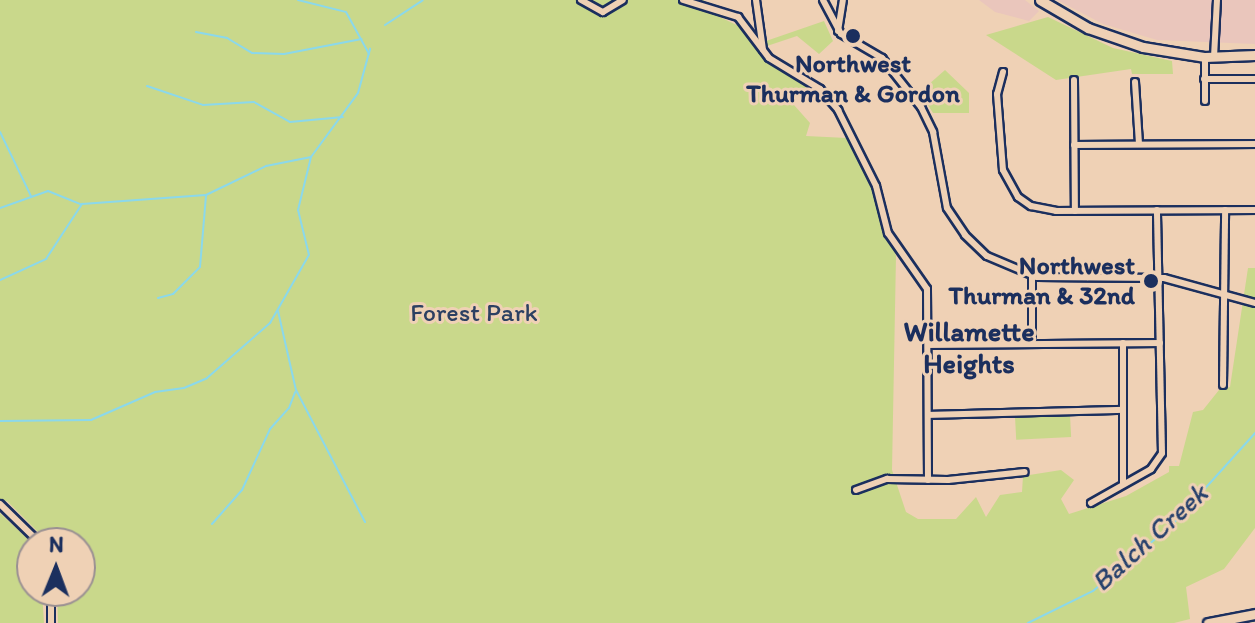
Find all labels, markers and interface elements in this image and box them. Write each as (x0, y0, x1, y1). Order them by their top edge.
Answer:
marker: Northwest Thurman & Gordon (844, 27, 862, 45)
place label: Northwest Thurman & Gordon (746, 48, 960, 110)
place label: Northwest Thurman & 32nd (948, 250, 1135, 312)
marker: Northwest Thurman & 32nd (1142, 272, 1160, 290)
park label: Forest Park (411, 297, 537, 329)
district label: Willamette Heights (903, 314, 1035, 380)
water label: Balch Creek (1084, 476, 1214, 598)
north arrow (16, 527, 96, 607)
text: N (49, 531, 64, 558)

